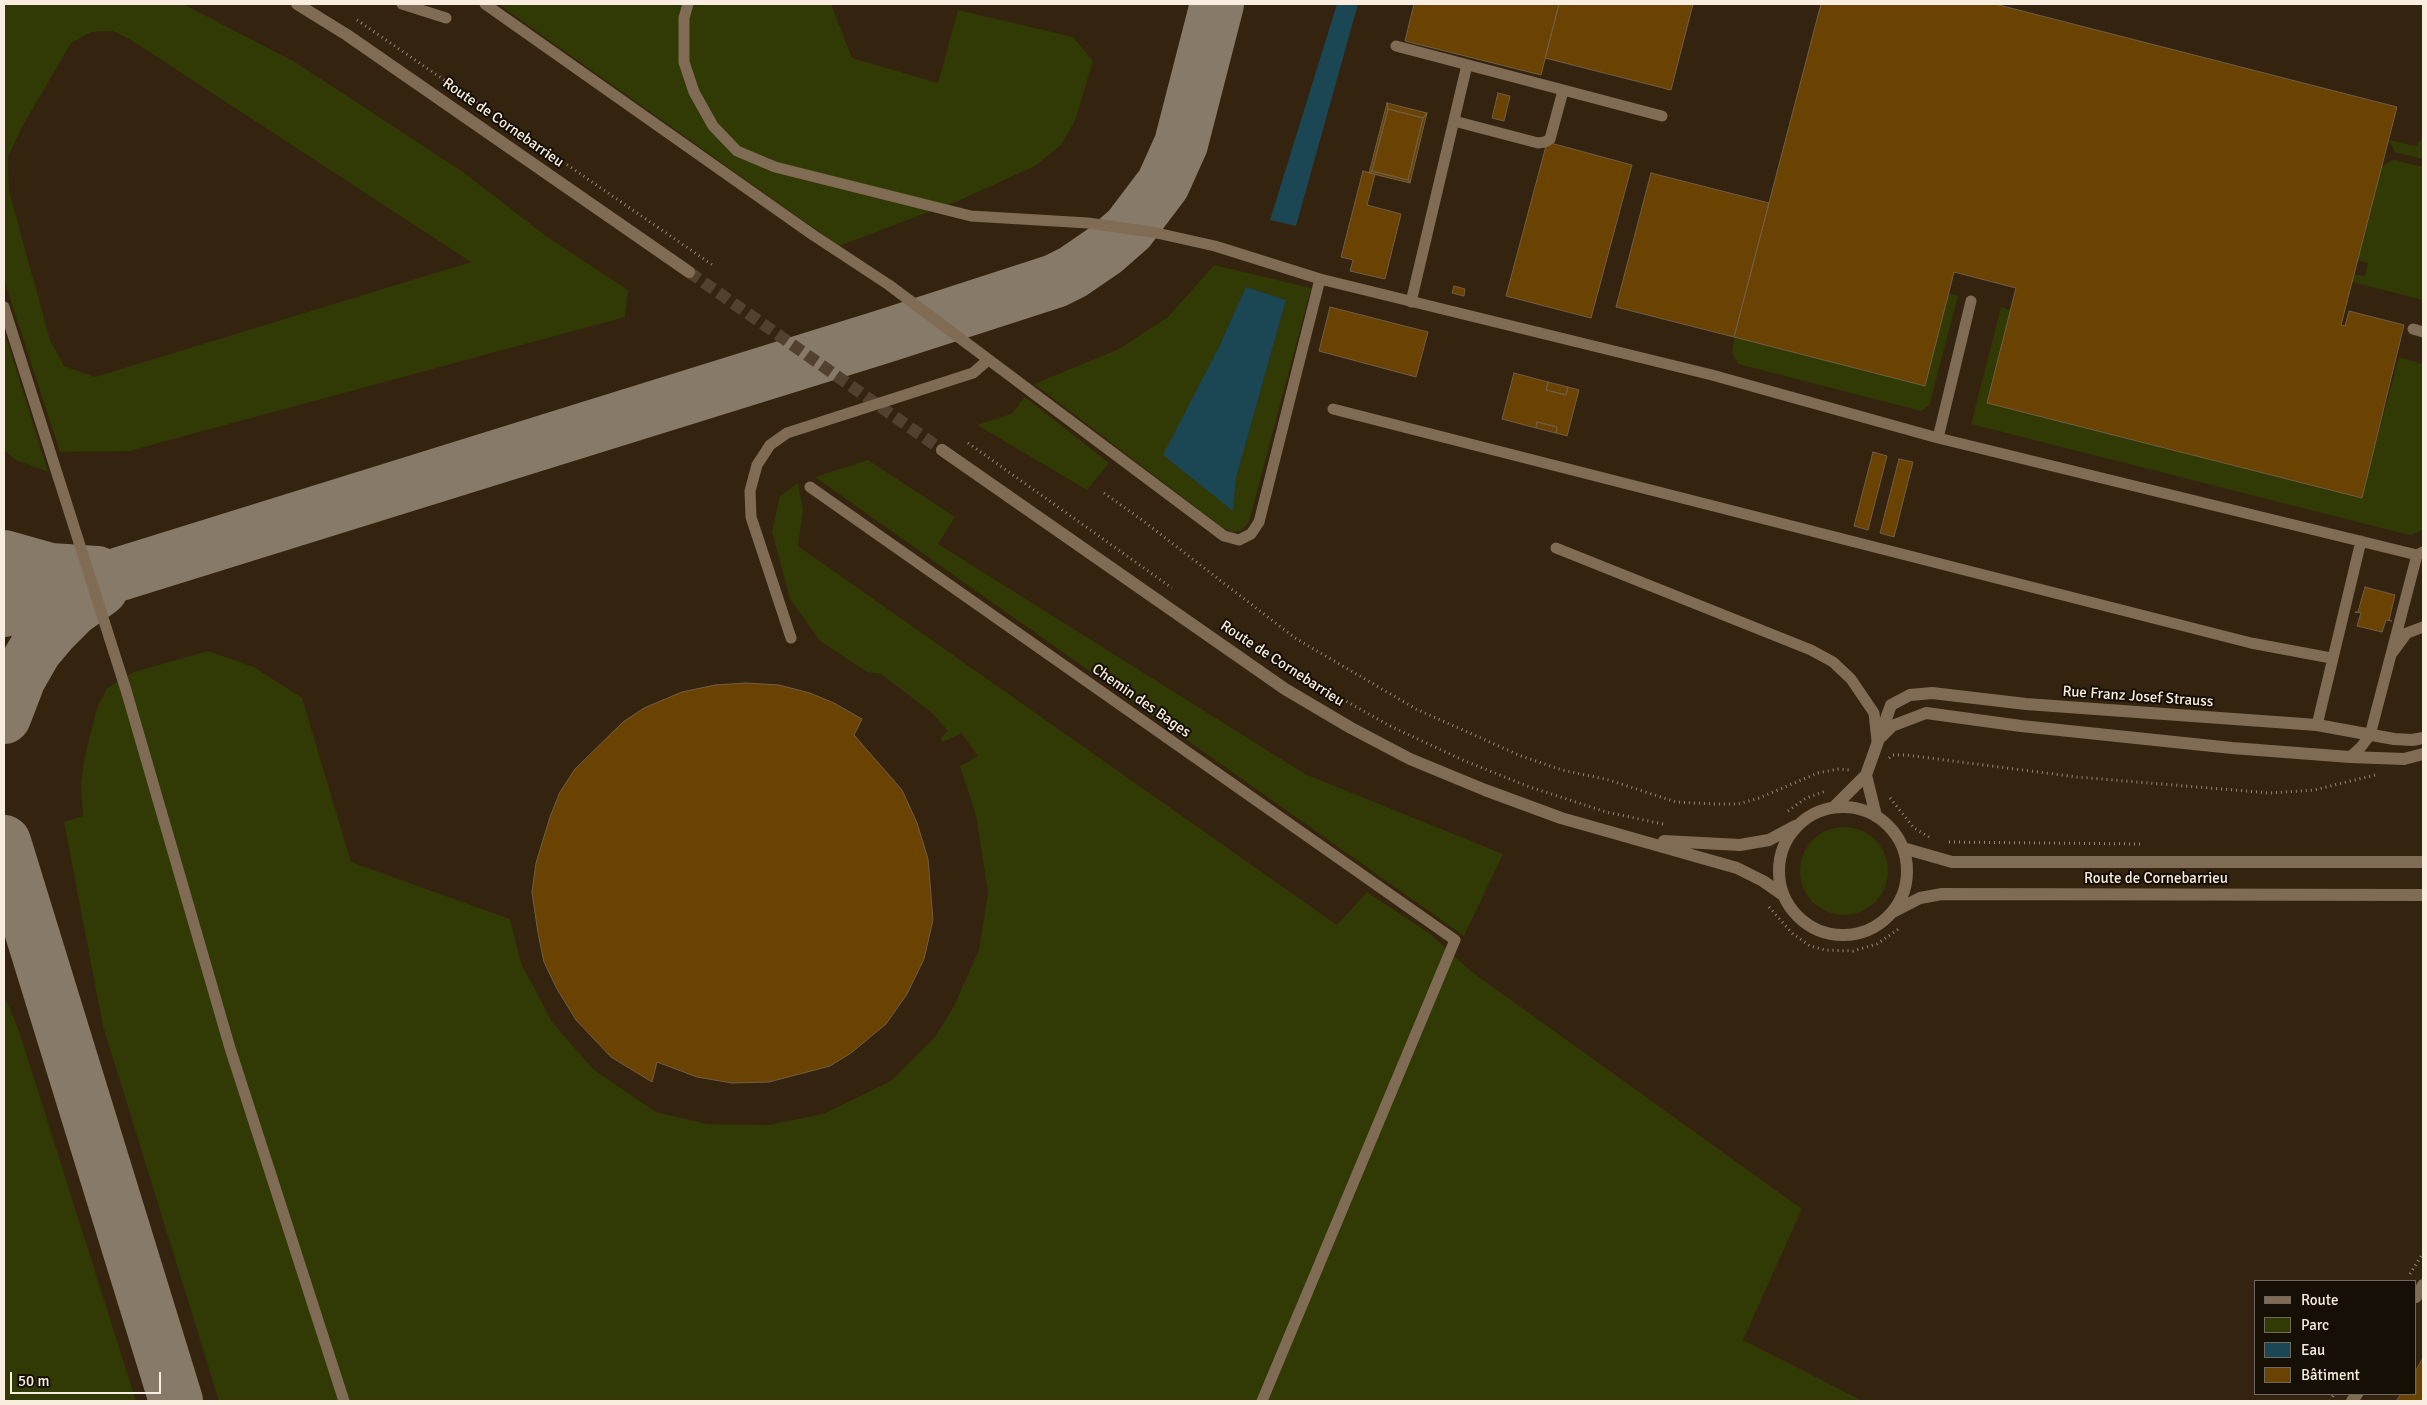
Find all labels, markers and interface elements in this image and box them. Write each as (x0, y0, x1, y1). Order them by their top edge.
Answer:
street label: Route de Cornebarrieu (439, 74, 567, 172)
street label: Route de Cornebarrieu (1217, 617, 1347, 711)
street label: Chemin des Bages (1088, 660, 1194, 742)
street label: Rue Franz Josef Strauss (2062, 683, 2214, 711)
street label: Route de Cornebarrieu (2084, 870, 2228, 888)
legend (2254, 1280, 2417, 1395)
text: Route (2301, 1291, 2338, 1309)
text: Parc (2301, 1316, 2329, 1334)
text: Eau (2301, 1341, 2325, 1359)
scale bar (12, 1362, 164, 1394)
text: Bâtiment (2301, 1366, 2360, 1384)
text: 50 m (18, 1372, 49, 1390)

